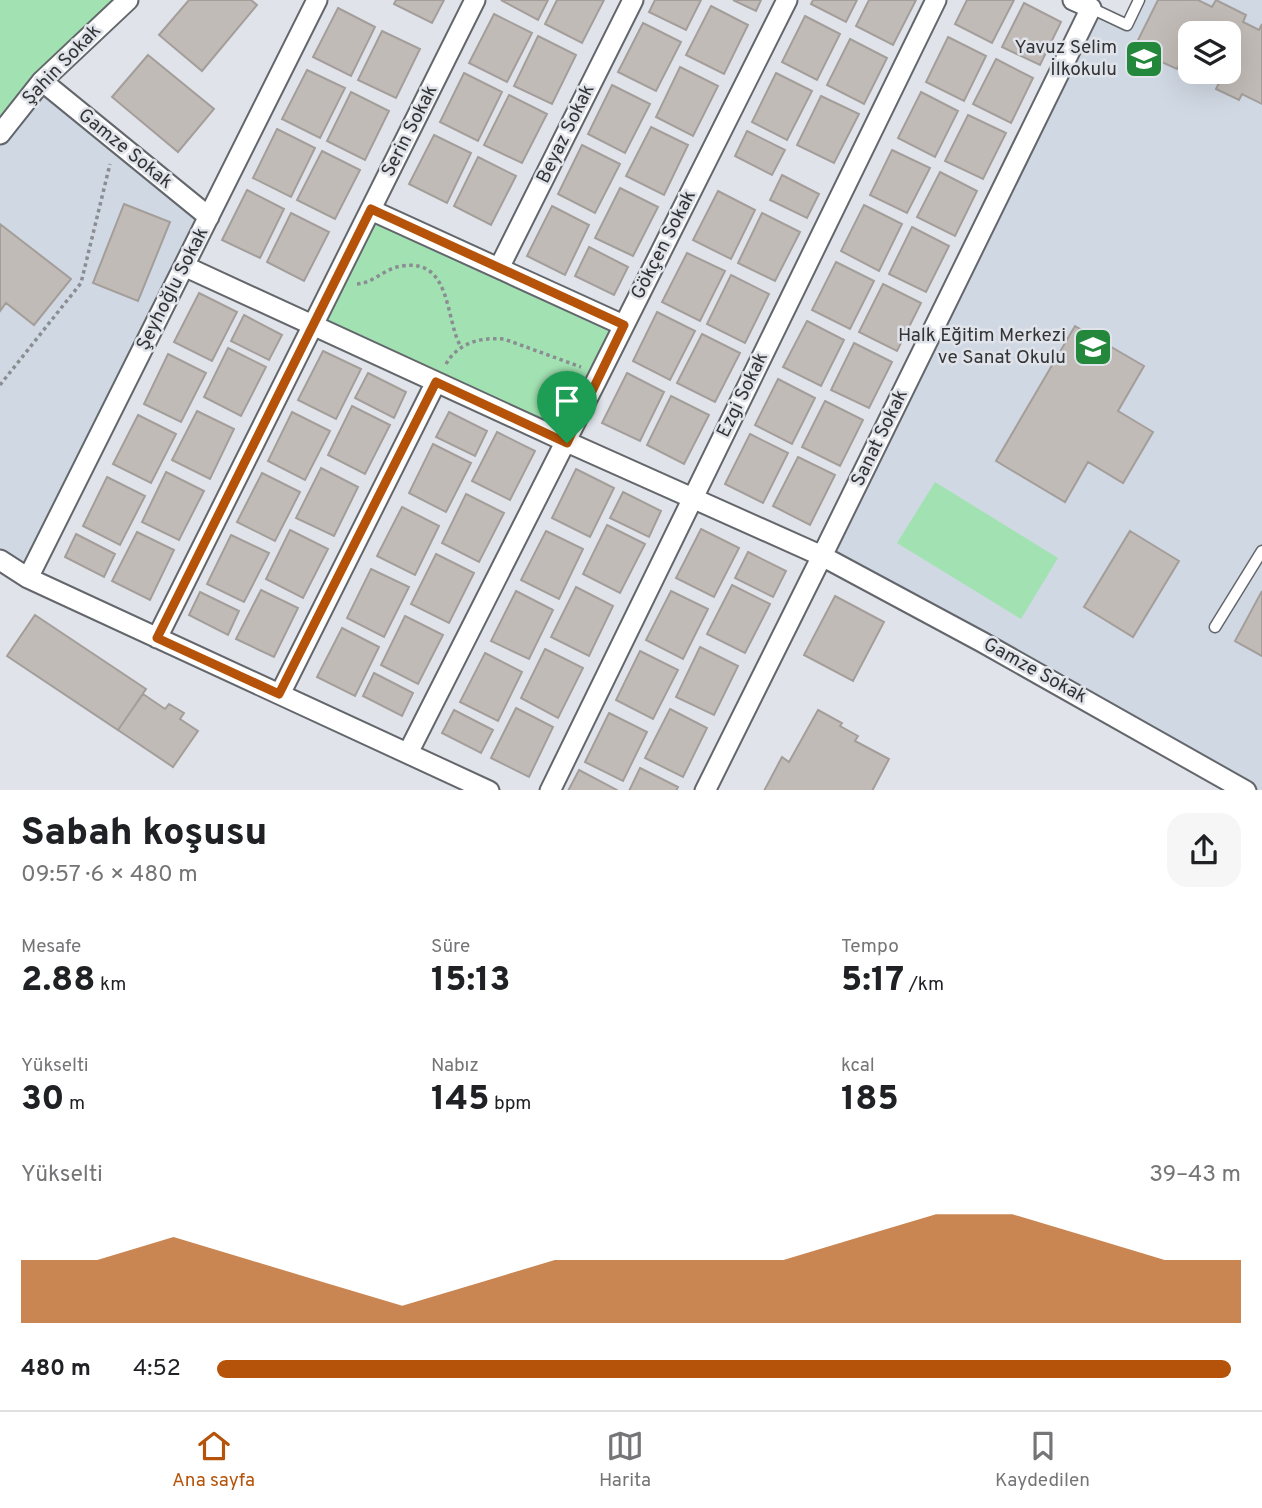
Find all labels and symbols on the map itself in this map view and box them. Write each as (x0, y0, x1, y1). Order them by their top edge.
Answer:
street label: Şahin Sokak (17, 19, 107, 111)
place label: Yavuz Selim İlkokulu (1015, 36, 1117, 82)
school or university icon: Yavuz Selim İlkokulu (1123, 38, 1165, 80)
street label: Beyaz Sokak (532, 80, 600, 188)
street label: Serin Sokak (377, 81, 443, 181)
street label: Gamze Sokak (73, 104, 177, 194)
street label: Gökçen Sokak (626, 186, 702, 304)
street label: Şeyhoğlu Sokak (132, 223, 214, 355)
place label: Halk Eğitim Merkezi ve Sanat Okulu (898, 324, 1066, 370)
school or university icon: Halk Eğitim Merkezi ve Sanat Okulu (1072, 326, 1114, 368)
street label: Ezgi Sokak (712, 348, 774, 442)
pin (537, 371, 597, 443)
street label: Sanat Sokak (846, 386, 914, 490)
street label: Gamze Sokak (979, 633, 1091, 709)

